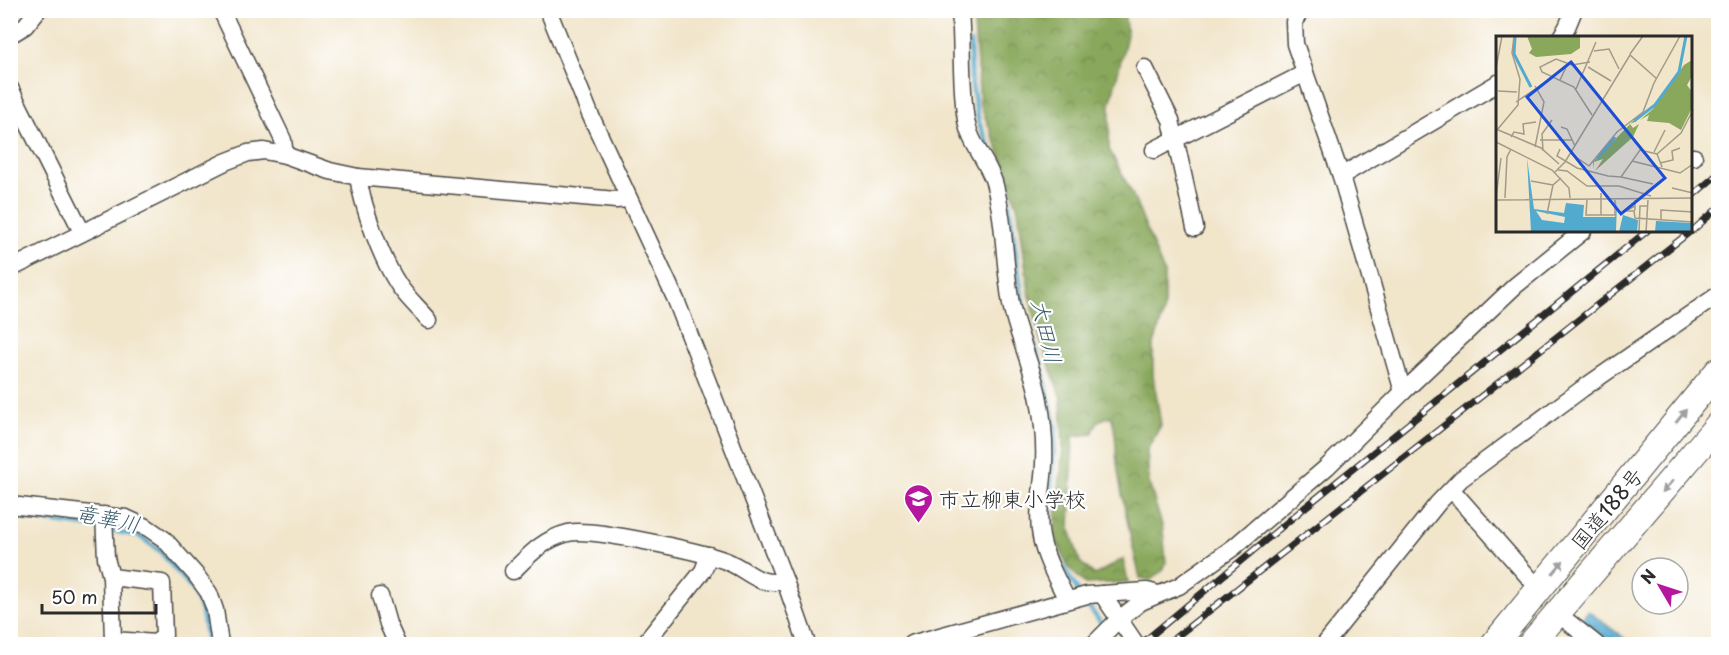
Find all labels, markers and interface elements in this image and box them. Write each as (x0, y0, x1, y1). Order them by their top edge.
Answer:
inset map (1496, 36, 1693, 232)
water label: 大田川 (1024, 295, 1072, 367)
one-way arrow (1675, 408, 1688, 424)
street label: 国道188号 (1562, 460, 1650, 556)
one-way arrow (1661, 478, 1674, 494)
school or university icon: 市立柳東小学校 (902, 482, 934, 524)
place label: 市立柳東小学校 (939, 482, 1086, 514)
water label: 竜華川 (72, 494, 144, 540)
north arrow (1630, 556, 1690, 616)
one-way arrow (1551, 559, 1564, 575)
text: N (1634, 563, 1661, 588)
scale bar (42, 577, 156, 615)
text: 50 m (51, 583, 98, 610)

